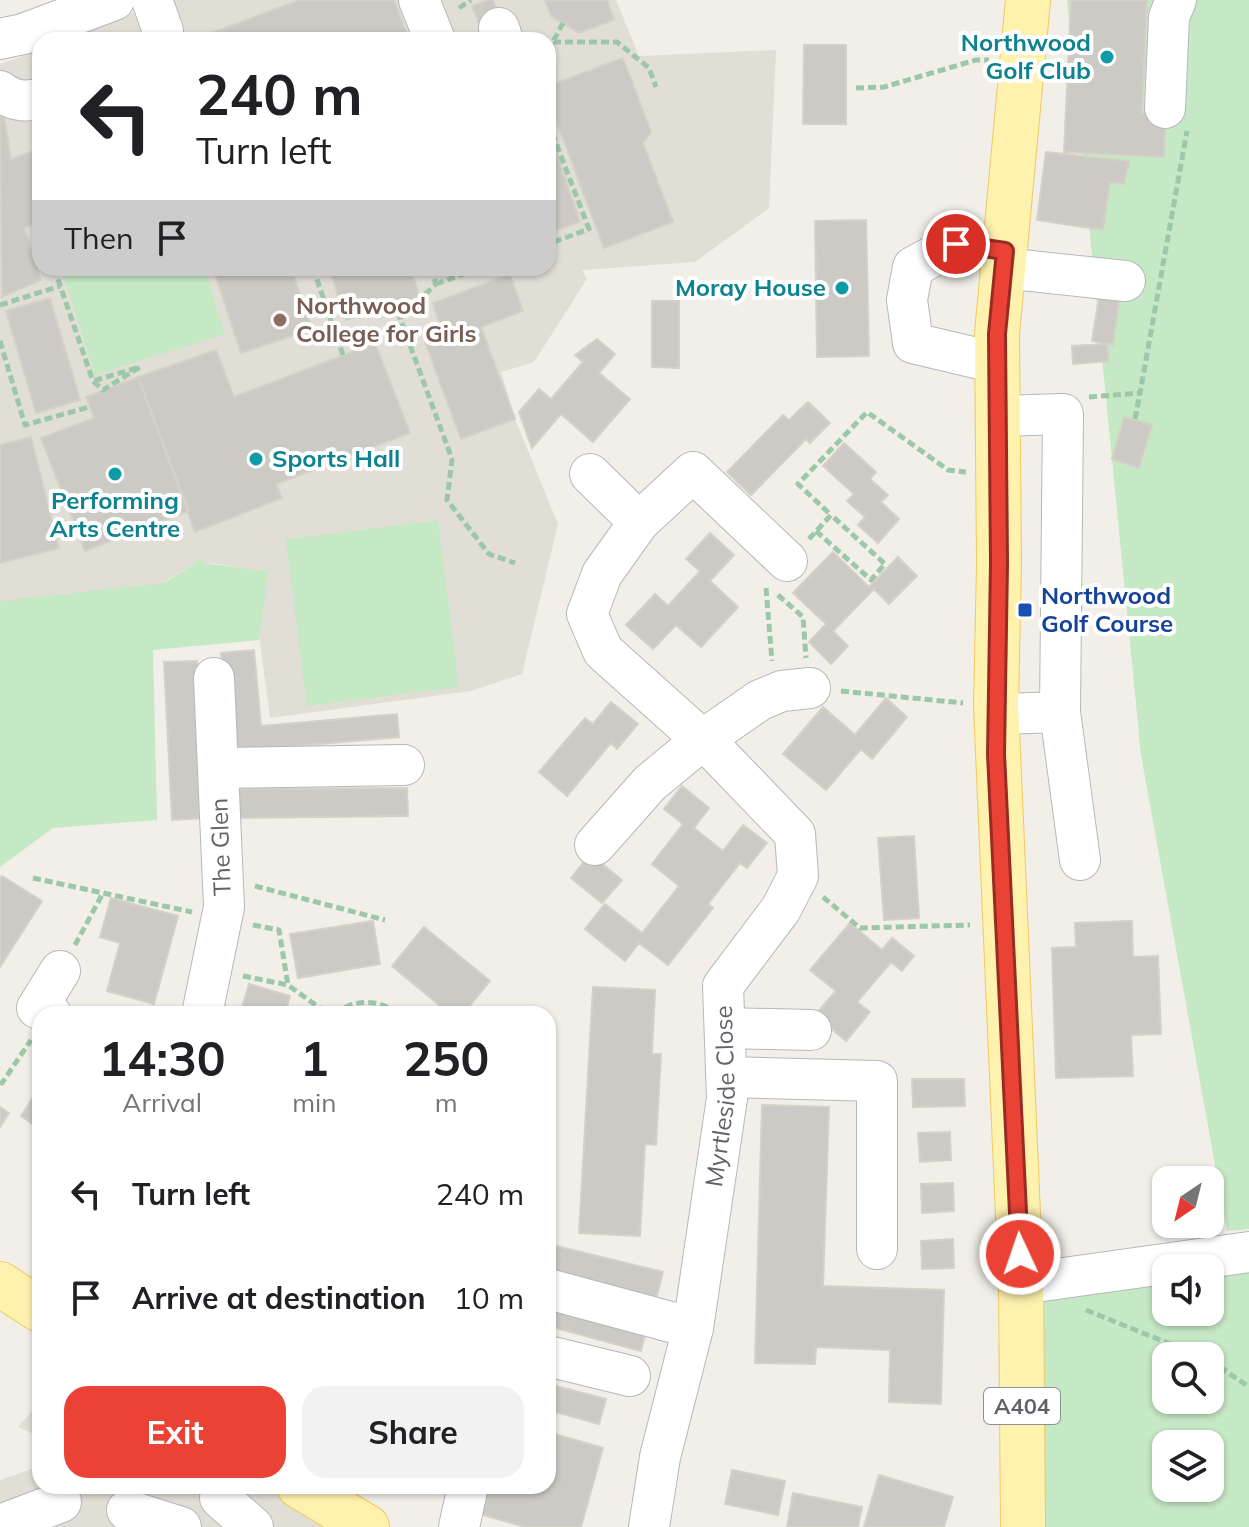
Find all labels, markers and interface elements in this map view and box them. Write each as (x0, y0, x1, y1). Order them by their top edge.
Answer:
place label: Northwood Golf Club (961, 27, 1091, 85)
marker: Northwood Golf Club (1098, 48, 1116, 66)
text: 240 m (196, 59, 363, 129)
icon: left (64, 64, 168, 168)
text: Turn left (196, 128, 332, 173)
pin (922, 210, 990, 278)
icon: arrive (150, 216, 194, 260)
text: Then (64, 219, 134, 257)
icon: arrive (934, 222, 978, 266)
place label: Moray House (675, 272, 826, 302)
marker: Moray House (833, 279, 851, 297)
place label: Northwood College for Girls (296, 290, 477, 348)
marker: Northwood College for Girls (271, 311, 289, 329)
place label: Sports Hall (272, 443, 400, 473)
marker: Sports Hall (247, 450, 265, 468)
marker: Performing Arts Centre (106, 465, 124, 483)
place label: Performing Arts Centre (50, 485, 180, 543)
place label: Northwood Golf Course (1041, 580, 1173, 638)
marker: Northwood Golf Course (1016, 601, 1034, 619)
street label: The Glen (203, 797, 237, 897)
street label: Myrtleside Close (698, 1005, 741, 1189)
text: 14:30 (99, 1028, 226, 1088)
text: 1 (300, 1028, 329, 1088)
text: 250 (403, 1028, 489, 1088)
text: Arrival (122, 1086, 202, 1119)
text: min (292, 1086, 336, 1119)
text: m (435, 1086, 458, 1119)
north arrow (1152, 1166, 1224, 1238)
map controls (1152, 1166, 1224, 1502)
icon: left (64, 1172, 108, 1216)
text: Turn left (132, 1175, 250, 1213)
text: 240 m (436, 1175, 524, 1213)
position arrow (978, 1212, 1062, 1296)
button: sound (1152, 1254, 1224, 1326)
icon: arrive (64, 1276, 108, 1320)
text: Arrive at destination (132, 1279, 426, 1317)
text: 10 m (454, 1279, 524, 1317)
button: search (1152, 1342, 1224, 1414)
button: Exit (64, 1386, 286, 1478)
button: Share (302, 1386, 524, 1478)
road number: A404 (984, 1388, 1060, 1424)
button: layers (1152, 1430, 1224, 1502)

